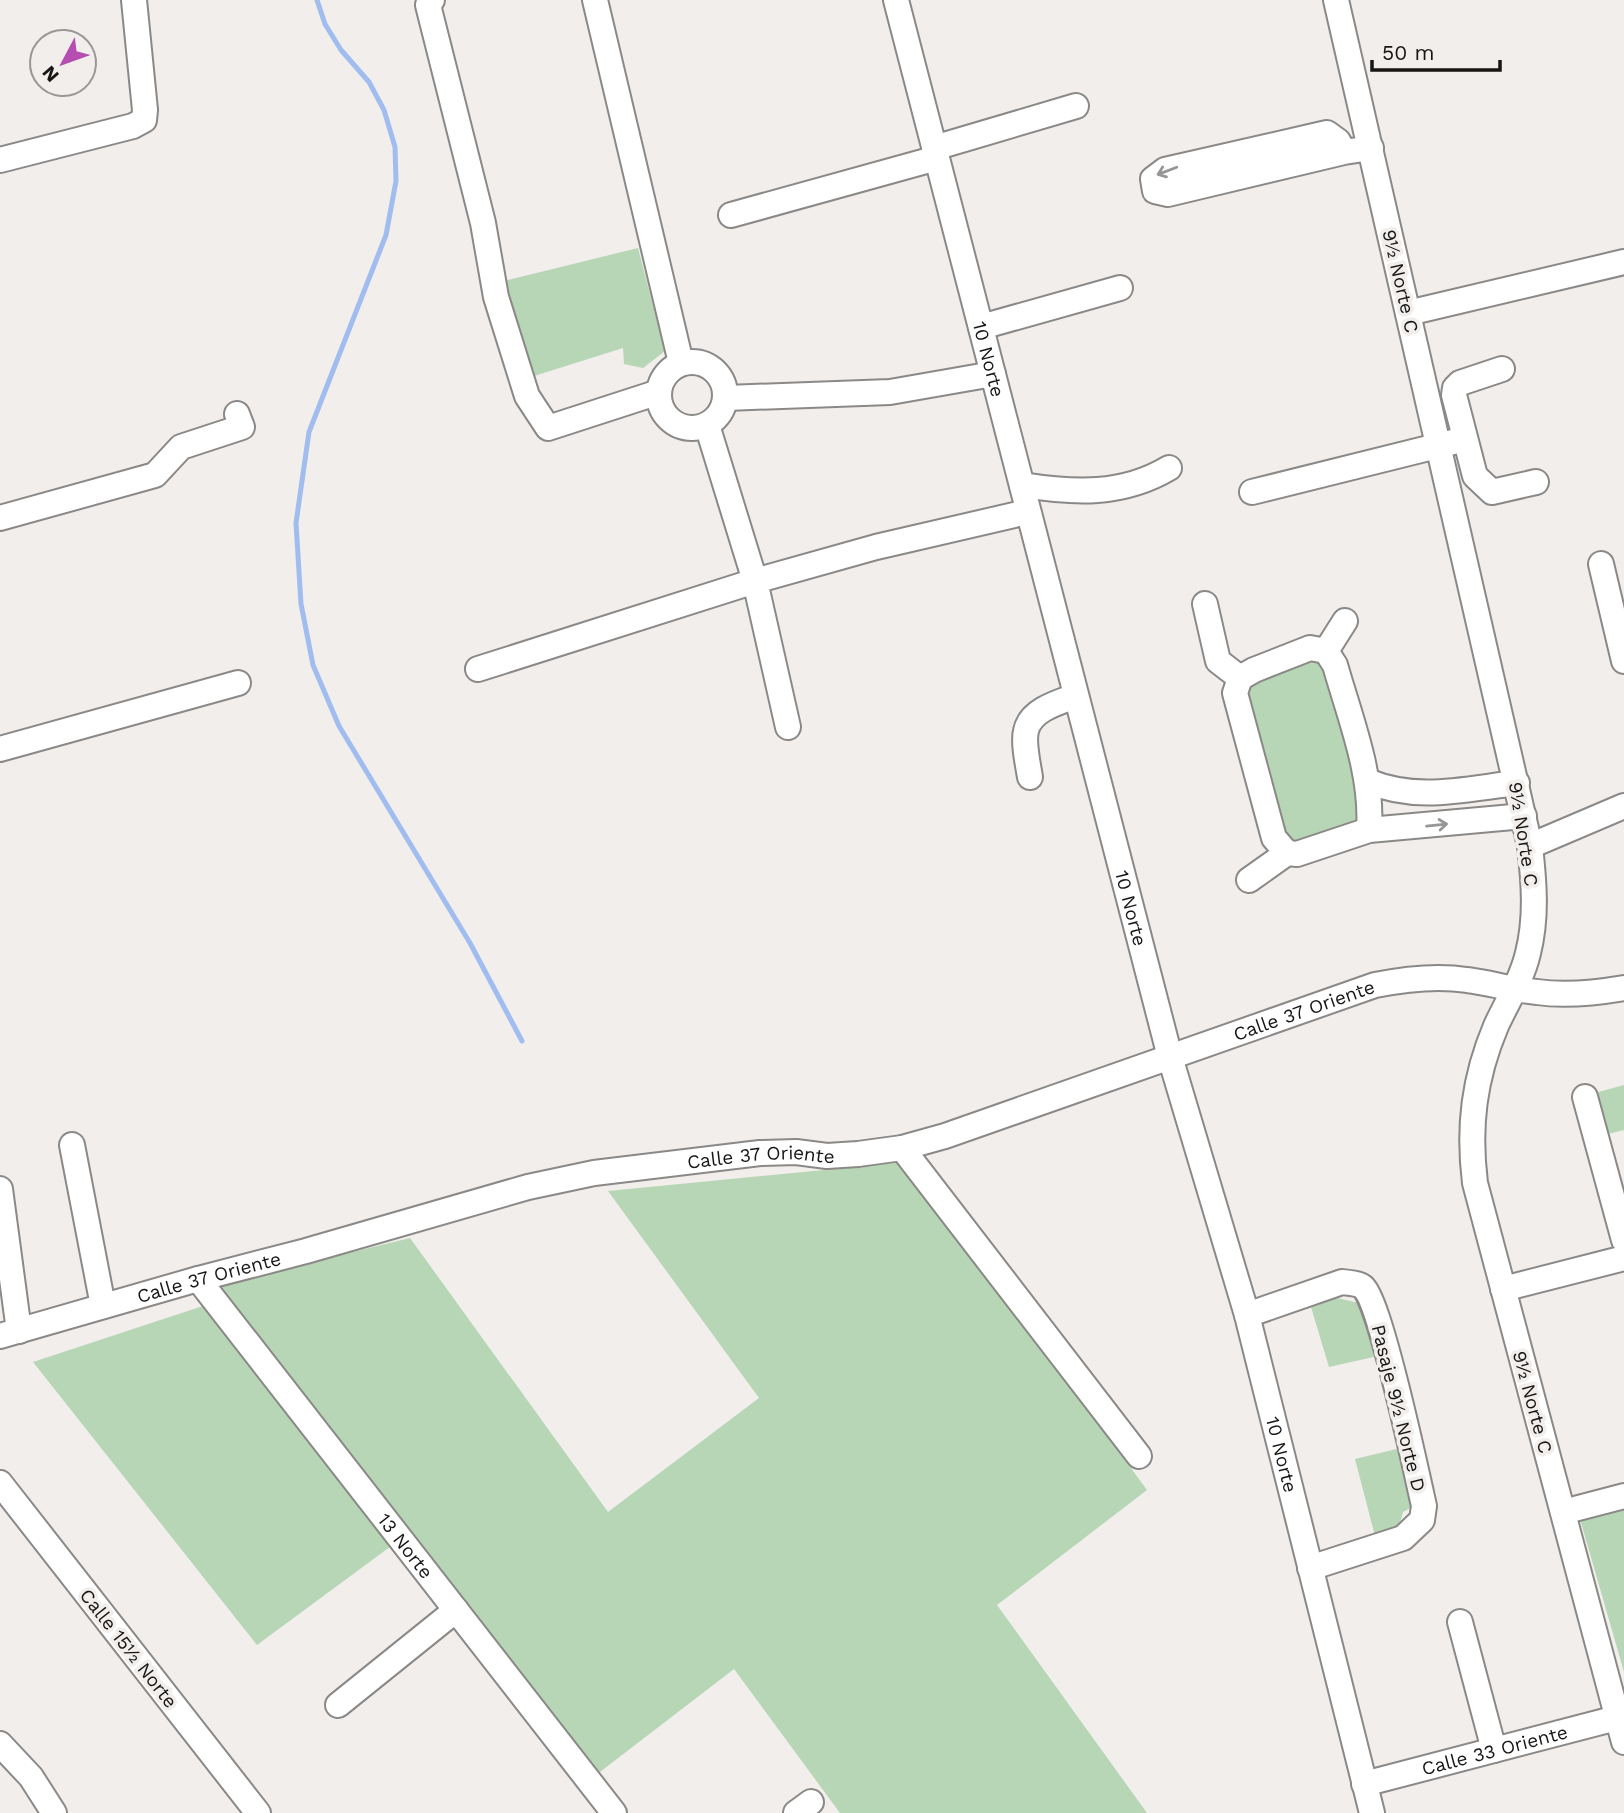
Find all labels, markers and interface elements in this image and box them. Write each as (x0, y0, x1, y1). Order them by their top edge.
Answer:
north arrow (28, 28, 98, 98)
scale bar (1372, 28, 1500, 72)
text: 50 m (1382, 40, 1434, 65)
text: N (37, 61, 64, 87)
one-way arrow (1157, 166, 1178, 179)
street label: 9½ Norte C (1377, 227, 1424, 335)
street label: 10 Norte (968, 319, 1009, 399)
street label: 9½ Norte C (1504, 780, 1543, 888)
one-way arrow (1425, 818, 1448, 831)
street label: 10 Norte (1110, 868, 1152, 948)
street label: Calle 37 Oriente (1230, 975, 1378, 1046)
street label: Calle 37 Oriente (686, 1141, 835, 1174)
street label: Calle 37 Oriente (134, 1247, 283, 1308)
street label: Pasaje 9½ Norte D (1367, 1322, 1430, 1494)
street label: 9½ Norte C (1508, 1348, 1557, 1456)
street label: 10 Norte (1261, 1414, 1302, 1495)
street label: 13 Norte (373, 1509, 438, 1583)
street label: Calle 15½ Norte (75, 1584, 182, 1713)
street label: Calle 33 Oriente (1419, 1720, 1570, 1780)

